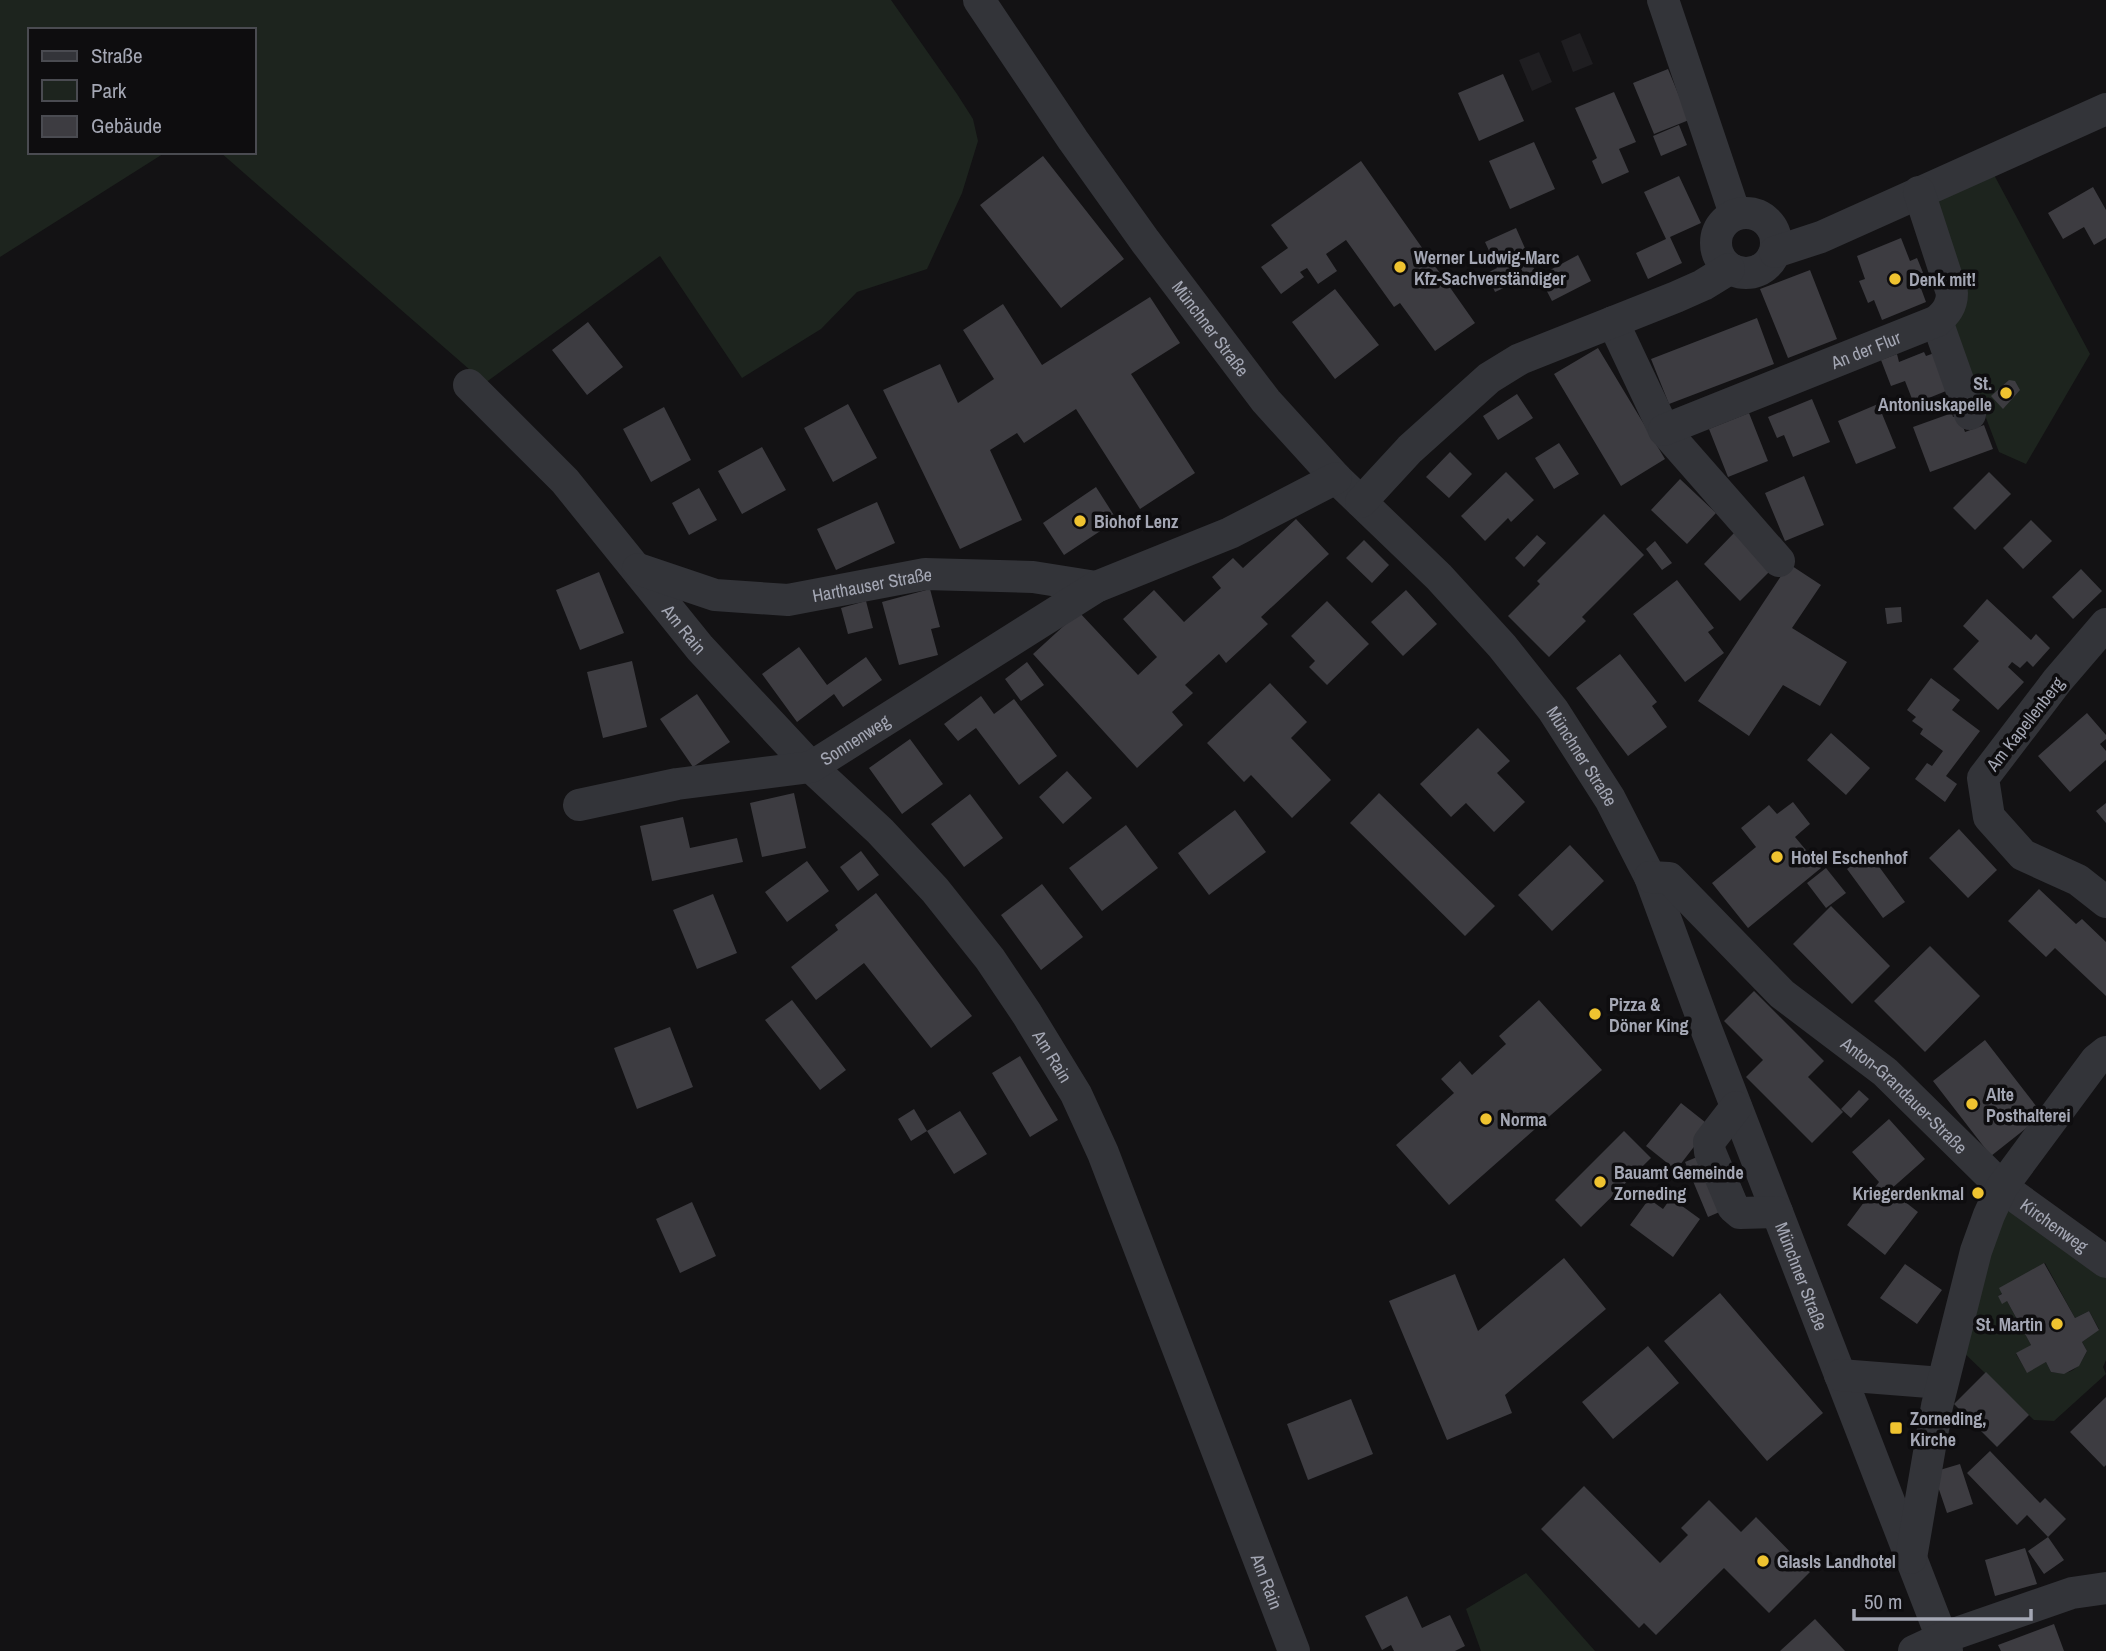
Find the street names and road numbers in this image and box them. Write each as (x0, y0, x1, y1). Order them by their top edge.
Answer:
street label: Münchner Straße (1167, 275, 1255, 381)
street label: An der Flur (1826, 324, 1904, 375)
street label: Harthauser Straße (810, 561, 932, 608)
street label: Am Rain (656, 598, 712, 660)
street label: Am Kapellenberg (1980, 671, 2070, 777)
street label: Münchner Straße (1541, 701, 1624, 810)
street label: Sonnenweg (815, 708, 895, 771)
street label: Am Rain (1027, 1024, 1079, 1087)
street label: Anton-Grandauer-Straße (1835, 1030, 1973, 1159)
street label: Kirchenweg (2016, 1192, 2094, 1258)
street label: Münchner Straße (1770, 1219, 1834, 1334)
street label: Am Rain (1245, 1549, 1289, 1613)

